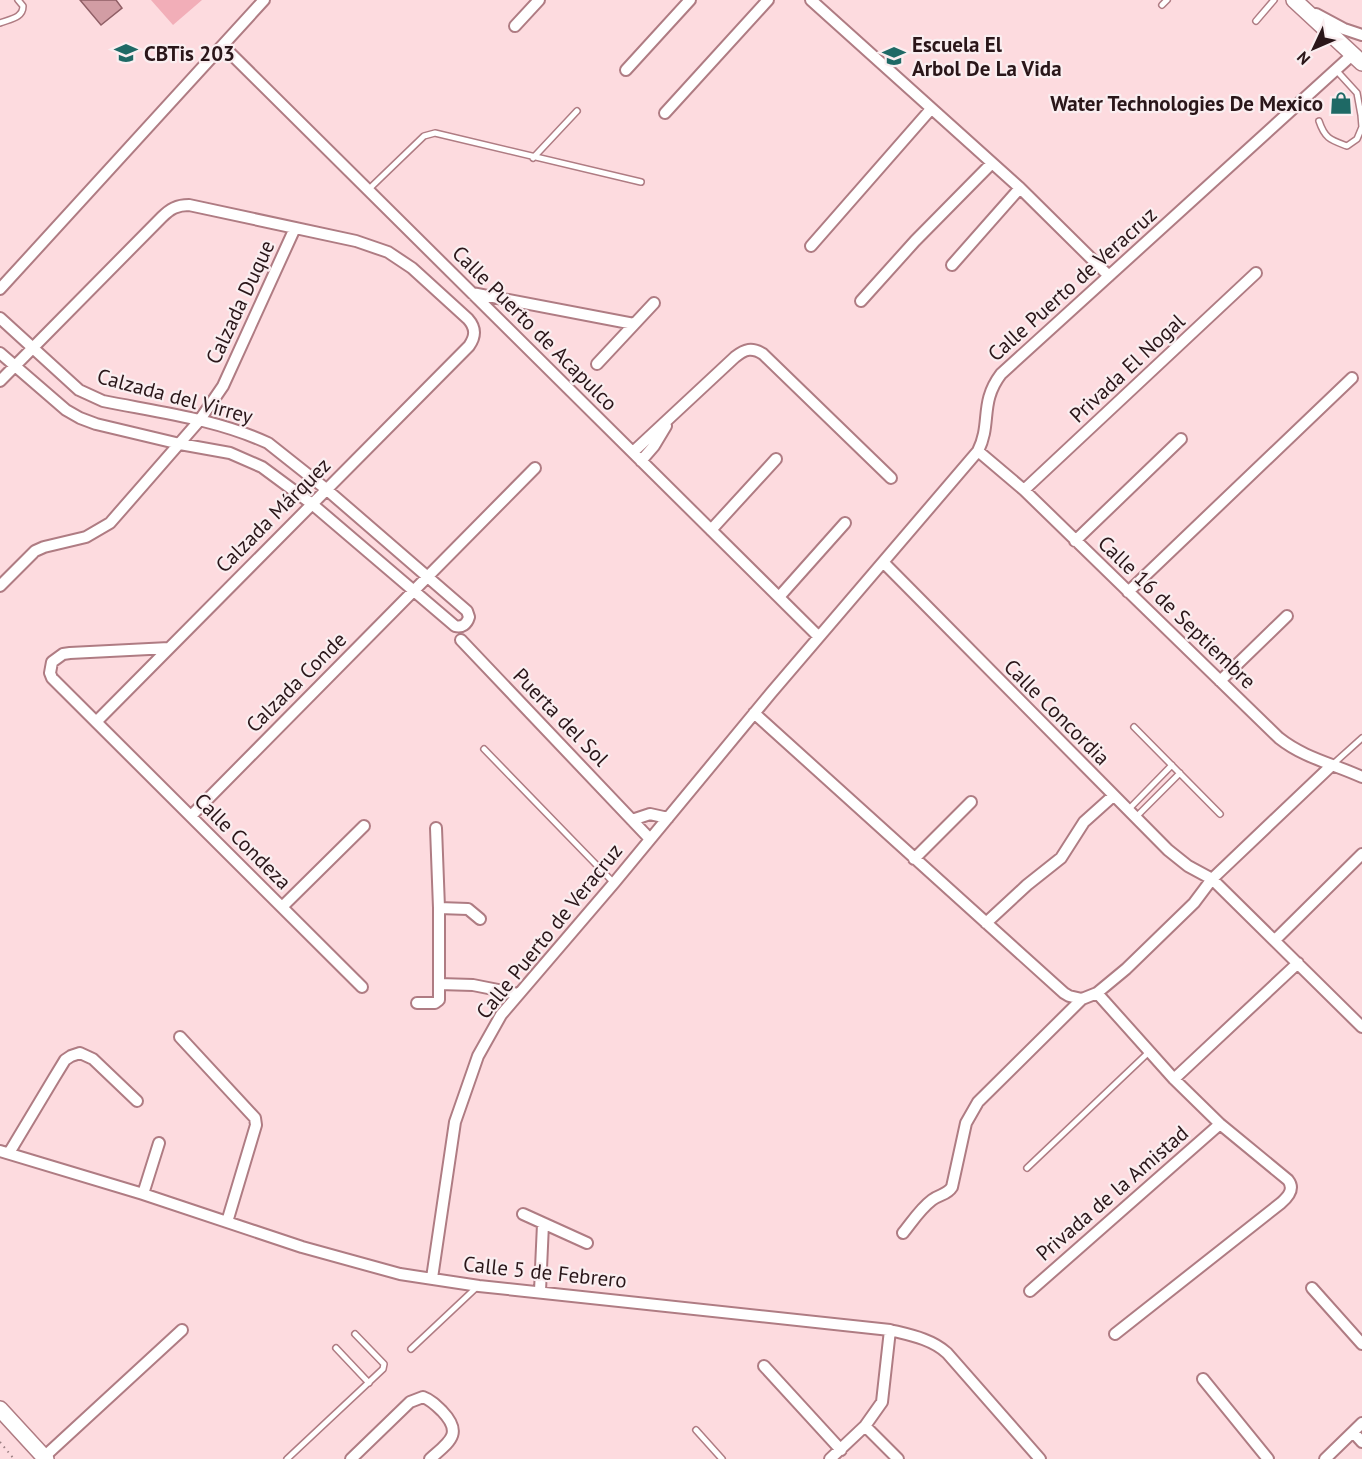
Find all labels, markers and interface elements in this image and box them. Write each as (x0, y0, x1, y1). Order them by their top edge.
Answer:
north arrow (1284, 18, 1344, 78)
place label: Escuela El Arbol De La Vida (912, 31, 1062, 82)
school or university icon: CBTis 203 (113, 40, 139, 66)
place label: CBTis 203 (144, 40, 235, 67)
school or university icon: Escuela El Arbol De La Vida (881, 43, 907, 69)
text: N (1292, 48, 1314, 69)
place label: Water Technologies De Mexico (1050, 90, 1323, 117)
shop icon: Water Technologies De Mexico (1328, 90, 1354, 116)
street label: Calle Puerto de Veracruz (982, 201, 1162, 367)
street label: Calzada Duque (200, 236, 280, 368)
street label: Calle Puerto de Acapulco (447, 240, 623, 416)
street label: Privada El Nogal (1064, 308, 1190, 428)
street label: Calzada del Virrey (94, 362, 256, 430)
street label: Calzada Márquez (210, 452, 336, 578)
street label: Calle 16 de Septiembre (1092, 530, 1262, 694)
street label: Calzada Conde (240, 626, 352, 738)
street label: Calle Concordia (998, 653, 1116, 771)
street label: Puerta del Sol (507, 662, 615, 772)
street label: Calle Condeza (189, 787, 297, 895)
street label: Calle Puerto de Veracruz (470, 838, 628, 1024)
street label: Privada de la Amistad (1030, 1119, 1194, 1267)
street label: Calle 5 de Febrero (462, 1250, 628, 1294)

